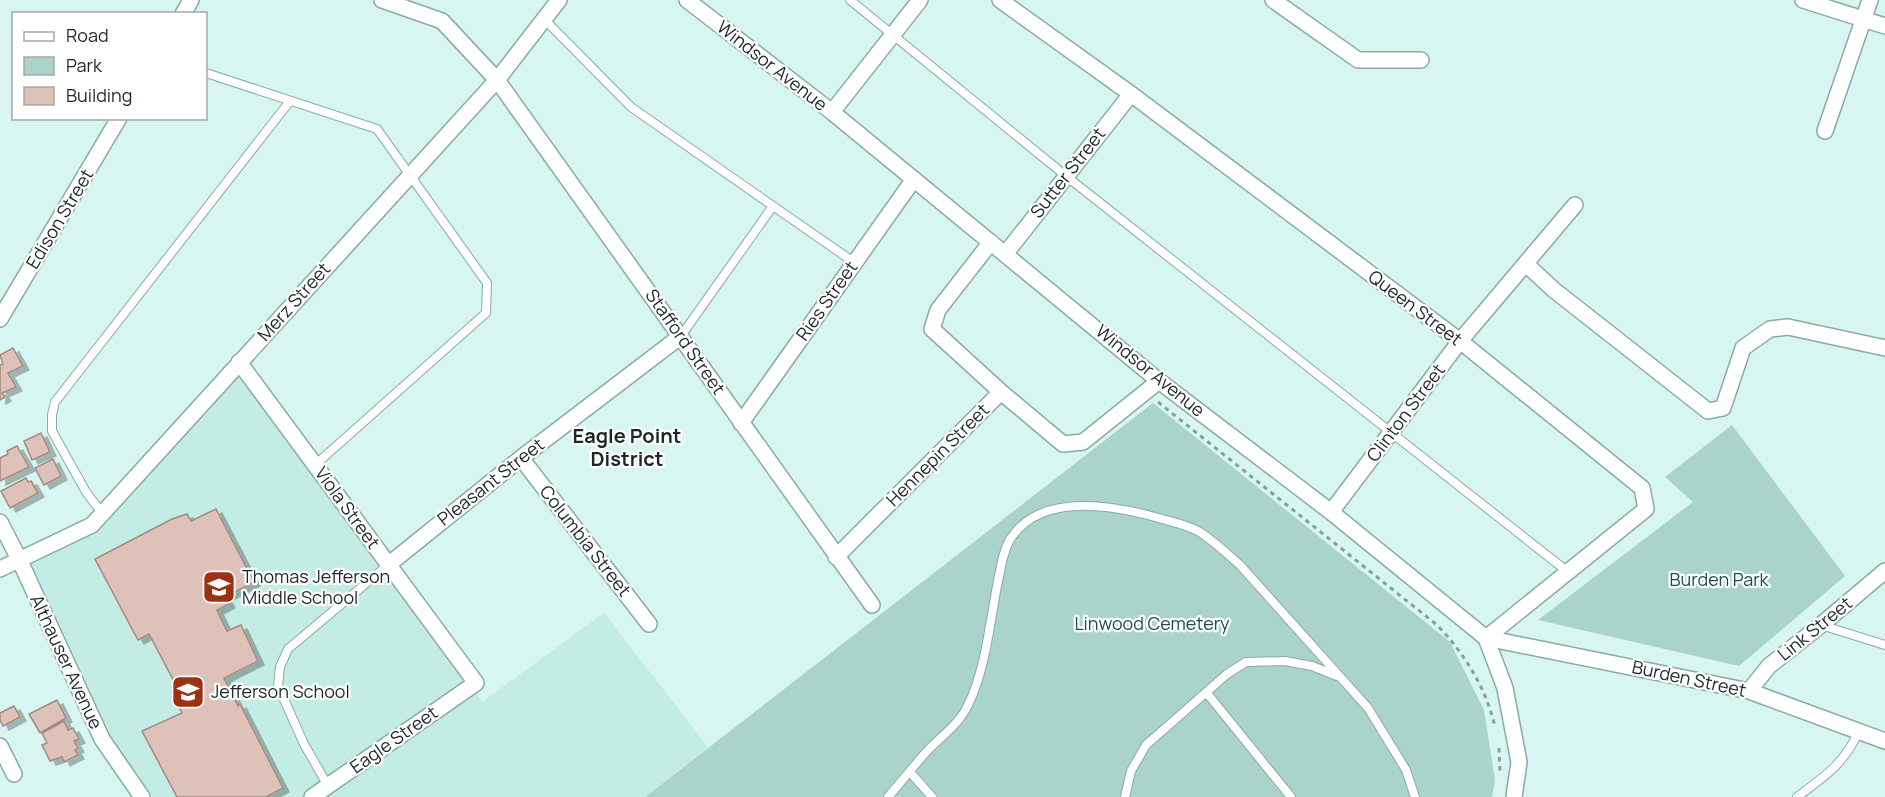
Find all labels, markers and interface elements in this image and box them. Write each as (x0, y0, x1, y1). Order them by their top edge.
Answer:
legend (12, 12, 207, 120)
street label: Windsor Avenue (713, 15, 833, 116)
text: Road (66, 23, 109, 47)
text: Park (66, 53, 103, 77)
text: Building (66, 83, 132, 107)
street label: Sutter Street (1024, 122, 1110, 223)
street label: Edison Street (20, 164, 98, 273)
street label: Ries Street (790, 256, 862, 345)
street label: Merz Street (252, 257, 335, 346)
street label: Queen Street (1364, 264, 1467, 350)
street label: Stafford Street (640, 284, 731, 399)
street label: Windsor Avenue (1091, 319, 1210, 422)
street label: Clinton Street (1361, 359, 1450, 466)
street label: Hennepin Street (881, 398, 994, 511)
district label: Eagle Point District (573, 422, 681, 472)
street label: Pleasant Street (432, 432, 549, 530)
street label: Viola Street (310, 462, 386, 553)
street label: Columbia Street (535, 480, 637, 601)
place label: Thomas Jefferson Middle School (242, 564, 390, 609)
park label: Burden Park (1669, 567, 1770, 591)
school or university icon: Thomas Jefferson Middle School (201, 569, 237, 605)
street label: Althauser Avenue (25, 590, 109, 733)
street label: Link Street (1772, 591, 1857, 666)
park label: Linwood Cemetery (1074, 611, 1230, 635)
street label: Burden Street (1630, 654, 1748, 702)
school or university icon: Jefferson School (170, 674, 206, 710)
place label: Jefferson School (211, 679, 350, 703)
street label: Eagle Street (345, 700, 442, 778)

